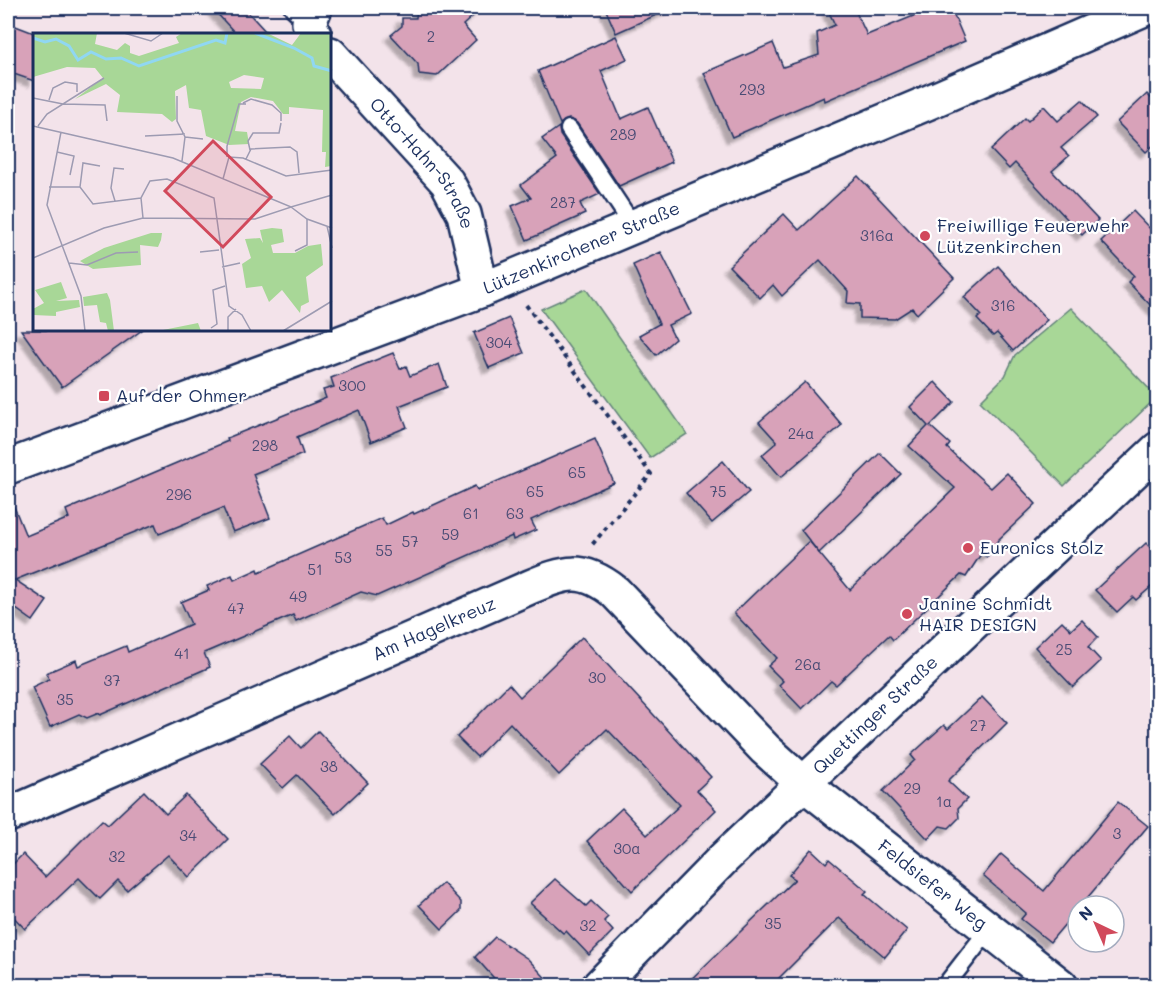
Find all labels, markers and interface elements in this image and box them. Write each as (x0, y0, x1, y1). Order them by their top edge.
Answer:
house number: 2 (427, 26, 435, 46)
inset map (33, 33, 332, 332)
house number: 293 (739, 79, 765, 99)
street label: Otto-Hahn-Straße (365, 92, 480, 231)
house number: 289 (610, 124, 636, 144)
house number: 287 (550, 192, 576, 212)
street label: Lützenkirchener Straße (479, 195, 683, 299)
place label: Freiwillige Feuerwehr Lützenkirchen (937, 213, 1130, 258)
house number: 316a (860, 225, 894, 245)
marker: Freiwillige Feuerwehr Lützenkirchen (918, 229, 932, 243)
house number: 316 (991, 295, 1015, 315)
house number: 304 (486, 332, 513, 352)
house number: 300 (338, 375, 366, 395)
place label: Auf der Ohmer (116, 383, 247, 407)
marker: Auf der Ohmer (97, 389, 111, 403)
house number: 24a (788, 423, 814, 443)
house number: 298 (252, 435, 278, 455)
house number: 65 (568, 462, 586, 482)
house number: 65 (526, 481, 544, 501)
house number: 75 (709, 481, 727, 501)
house number: 296 (166, 484, 192, 504)
house number: 61 (463, 503, 479, 523)
house number: 63 (506, 503, 524, 523)
house number: 59 (441, 524, 459, 544)
house number: 57 (401, 531, 419, 551)
place label: Euronics Stolz (980, 535, 1104, 559)
house number: 55 (375, 540, 393, 560)
marker: Euronics Stolz (961, 541, 975, 555)
house number: 53 (334, 547, 352, 567)
house number: 51 (307, 559, 323, 579)
house number: 49 (289, 586, 307, 606)
street label: Am Hagelkreuz (368, 590, 499, 665)
place label: Janine Schmidt HAIR DESIGN (919, 591, 1053, 636)
house number: 47 (227, 598, 245, 618)
marker: Janine Schmidt HAIR DESIGN (900, 607, 914, 621)
house number: 25 (1055, 639, 1073, 659)
house number: 41 (174, 643, 190, 663)
street label: Quettinger Straße (807, 650, 943, 779)
house number: 26a (795, 654, 821, 674)
house number: 30 (588, 667, 606, 687)
house number: 37 (103, 670, 121, 690)
house number: 35 (56, 689, 74, 709)
house number: 27 (970, 715, 986, 735)
house number: 38 (320, 756, 338, 776)
house number: 29 (903, 778, 921, 798)
house number: 1a (936, 791, 952, 811)
house number: 3 (1113, 823, 1122, 843)
house number: 34 (179, 825, 197, 845)
street label: Feldsiefer Weg (873, 834, 993, 935)
house number: 30a (613, 838, 641, 858)
house number: 32 (108, 846, 126, 866)
north arrow (1066, 894, 1126, 954)
text: N (1074, 901, 1097, 925)
house number: 35 (764, 913, 782, 933)
house number: 32 (579, 915, 597, 935)

